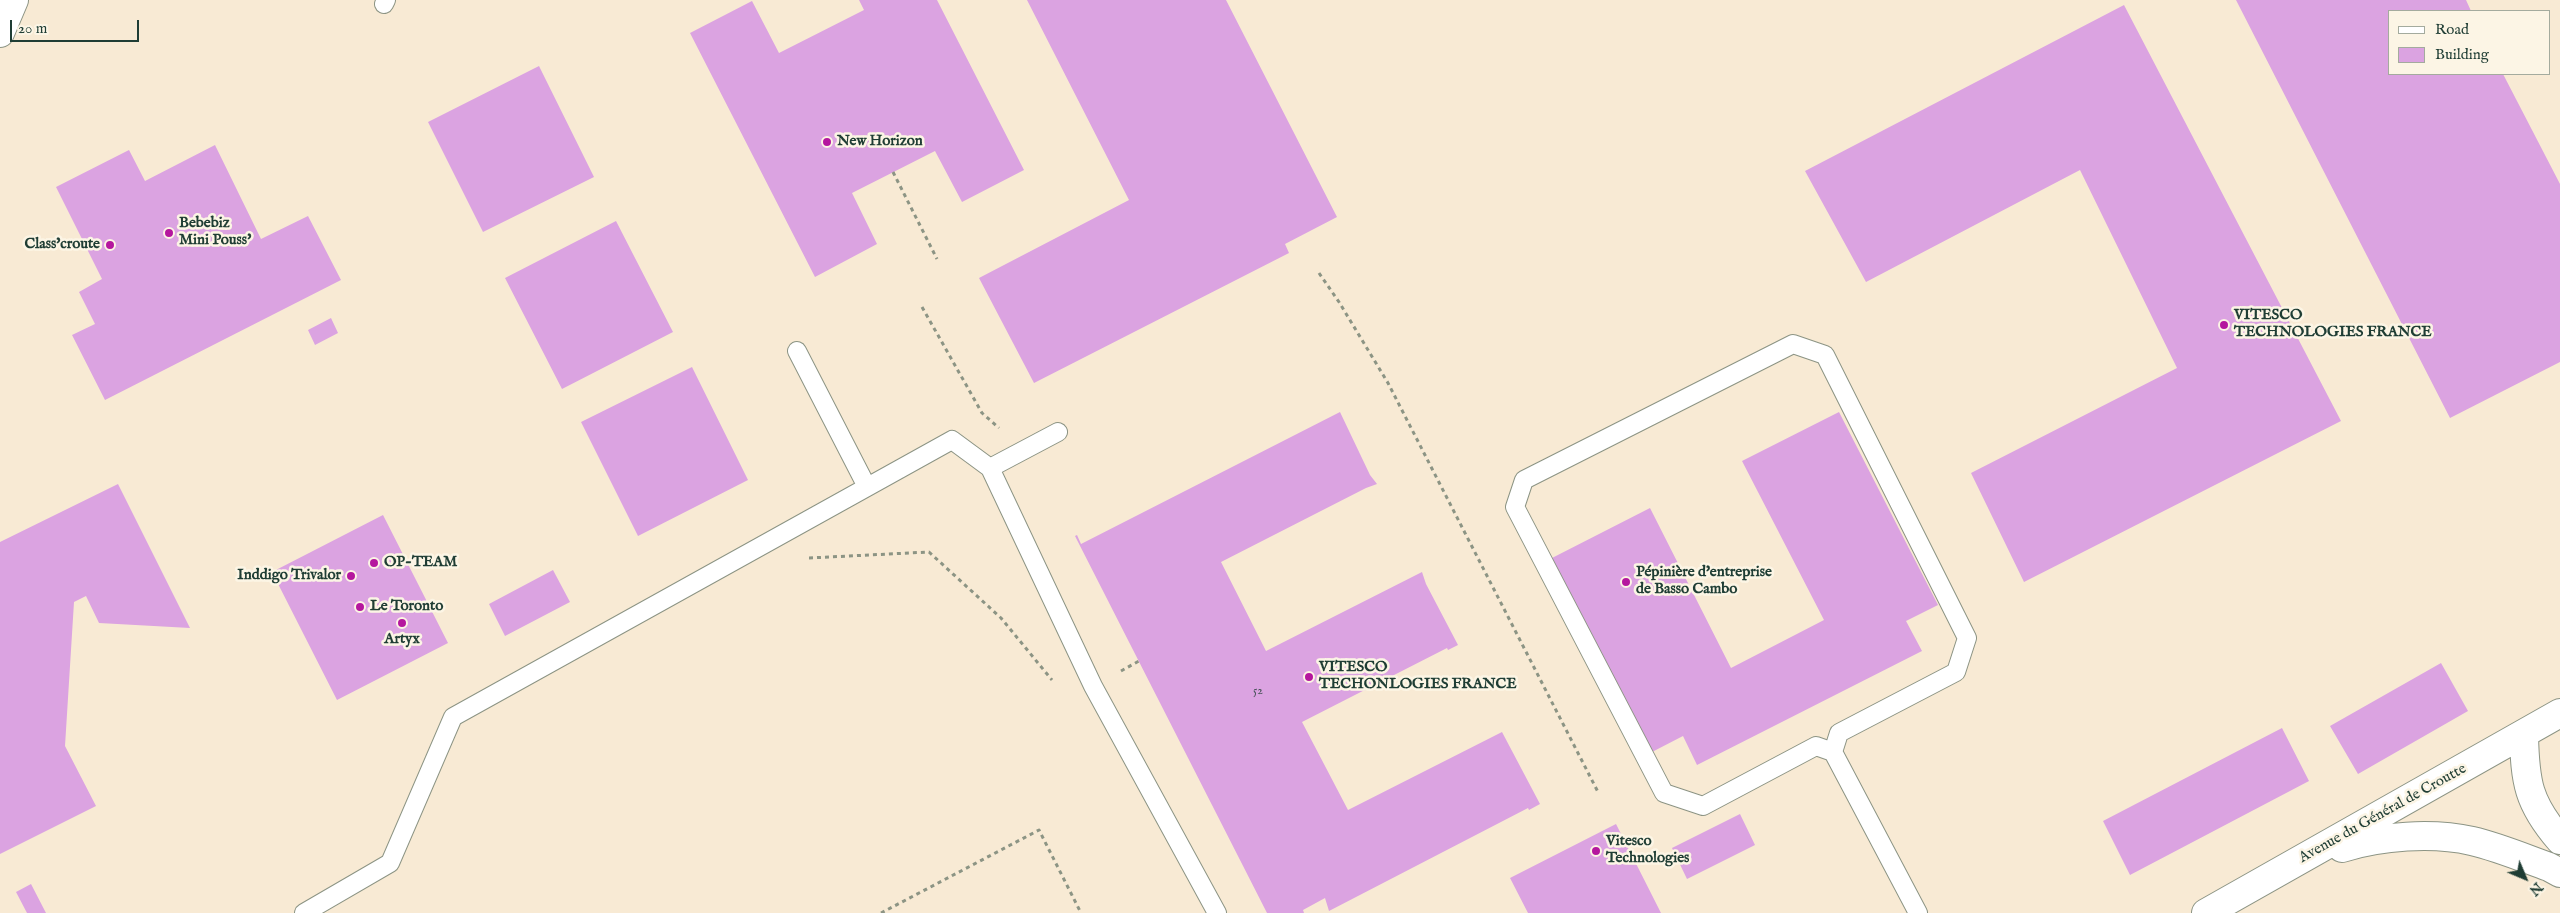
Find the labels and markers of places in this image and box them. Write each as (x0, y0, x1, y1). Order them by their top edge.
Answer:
place label: New Horizon (837, 133, 923, 151)
marker: New Horizon (821, 136, 833, 148)
place label: Bebebiz Mini Pouss' (179, 215, 251, 250)
marker: Bebebiz Mini Pouss' (163, 227, 175, 239)
place label: Class'croute (24, 236, 100, 254)
marker: Class'croute (104, 239, 116, 251)
place label: VITESCO TECHNOLOGIES FRANCE (2234, 307, 2432, 342)
marker: VITESCO TECHNOLOGIES FRANCE (2218, 319, 2230, 331)
place label: OP-TEAM (384, 554, 457, 572)
marker: OP-TEAM (368, 557, 380, 569)
place label: Pépinière d'entreprise de Basso Cambo (1636, 564, 1772, 599)
place label: Inddigo Trivalor (237, 567, 341, 585)
marker: Inddigo Trivalor (345, 570, 357, 582)
marker: Pépinière d'entreprise de Basso Cambo (1620, 576, 1632, 588)
place label: Le Toronto (370, 598, 443, 616)
marker: Le Toronto (354, 601, 366, 613)
marker: Artyx (396, 617, 408, 629)
place label: Artyx (384, 631, 420, 649)
place label: VITESCO TECHONLOGIES FRANCE (1319, 659, 1517, 694)
marker: VITESCO TECHONLOGIES FRANCE (1303, 671, 1315, 683)
place label: Vitesco Technologies (1606, 833, 1689, 868)
marker: Vitesco Technologies (1590, 845, 1602, 857)

